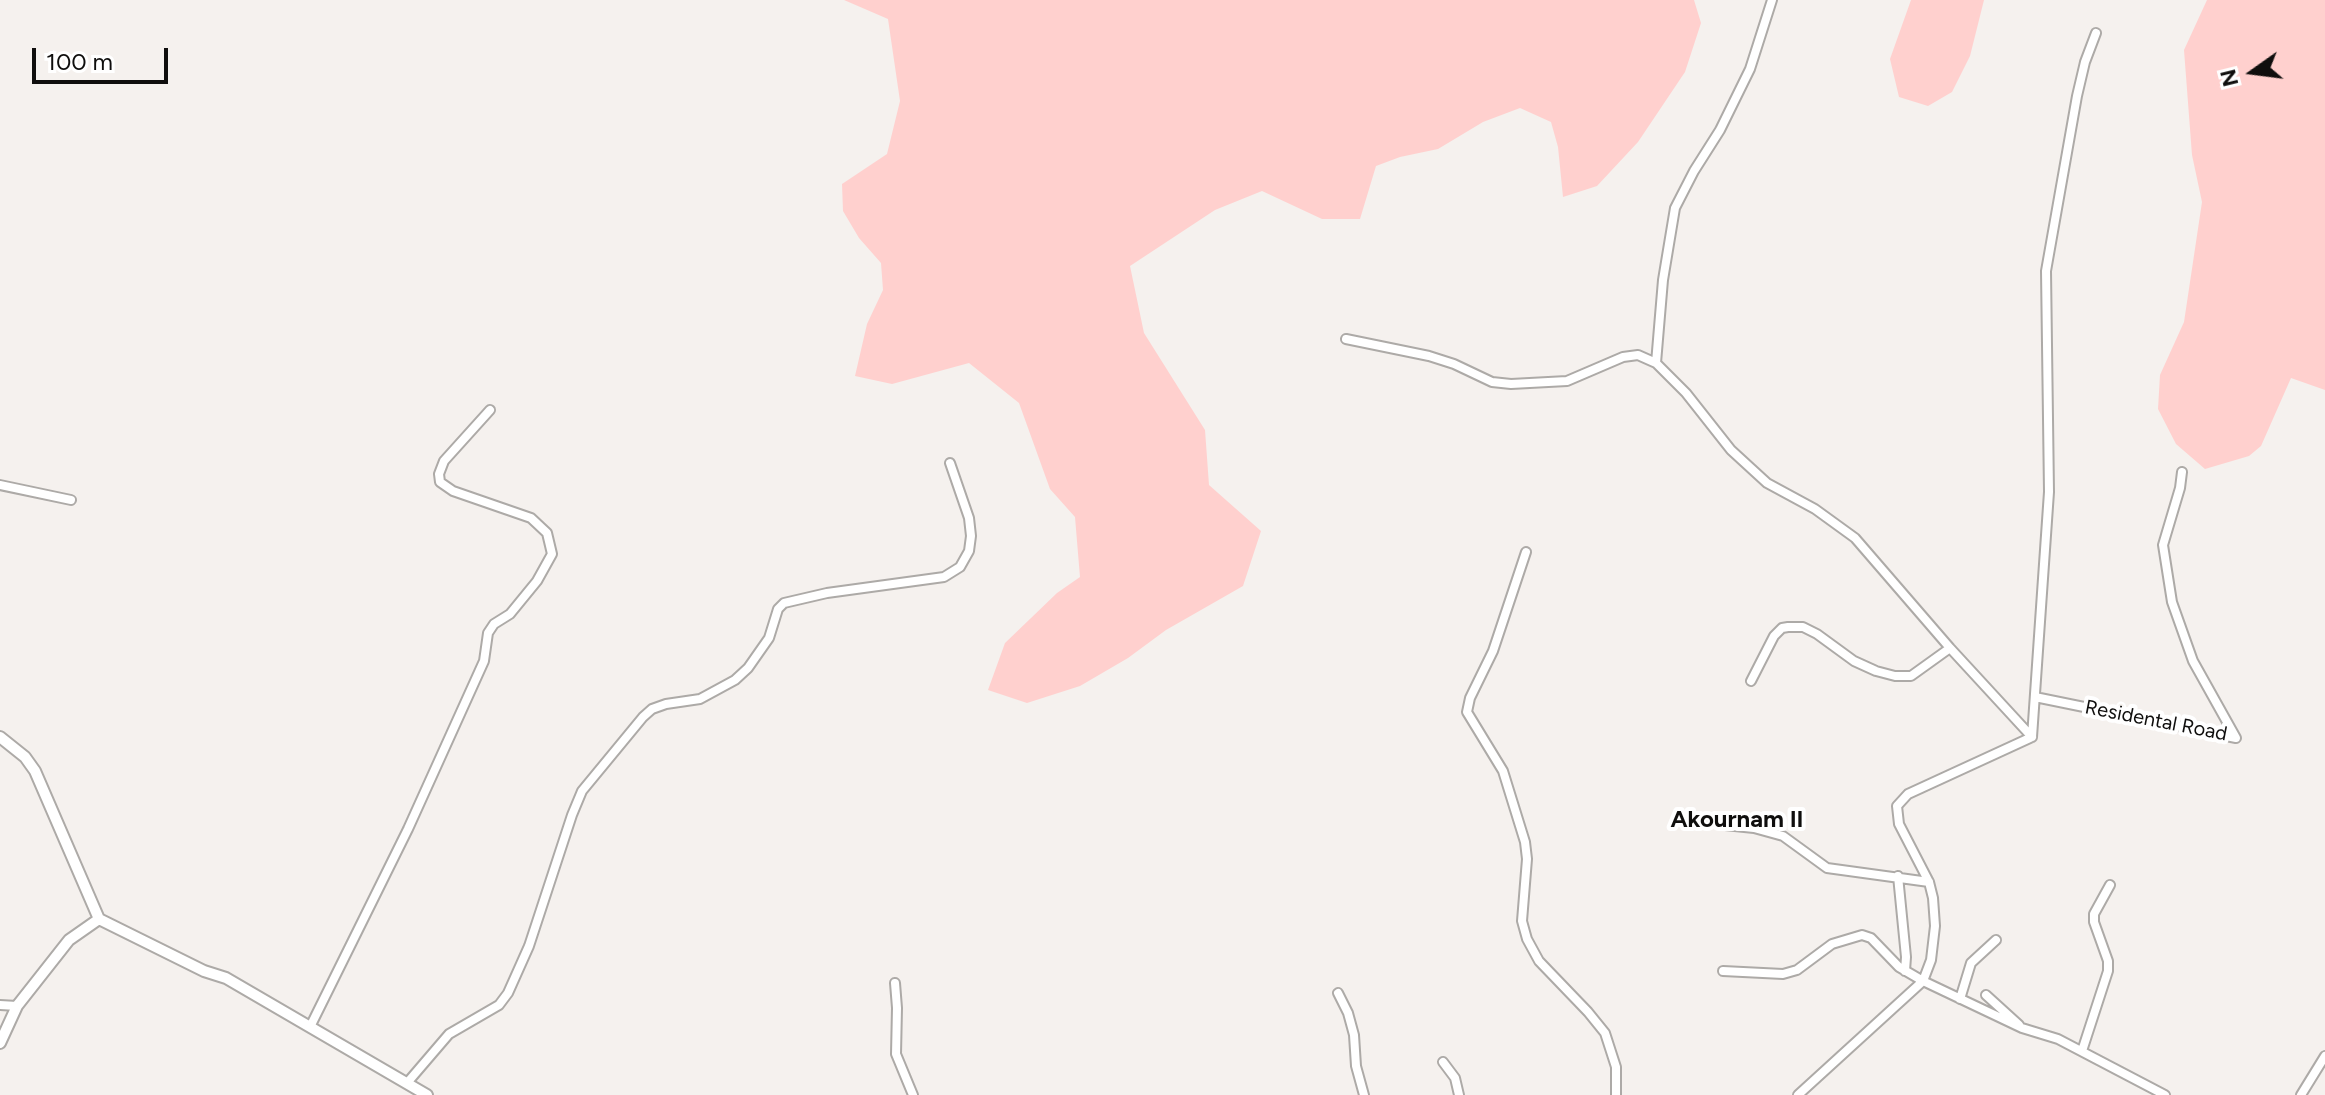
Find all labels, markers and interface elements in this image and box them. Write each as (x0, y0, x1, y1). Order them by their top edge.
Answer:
scale bar (36, 32, 172, 82)
north arrow (2213, 32, 2293, 112)
text: 100 m (46, 47, 113, 76)
text: N (2214, 66, 2244, 89)
street label: Residental Road (2083, 695, 2229, 747)
district label: Akournam II (1670, 806, 1804, 834)

